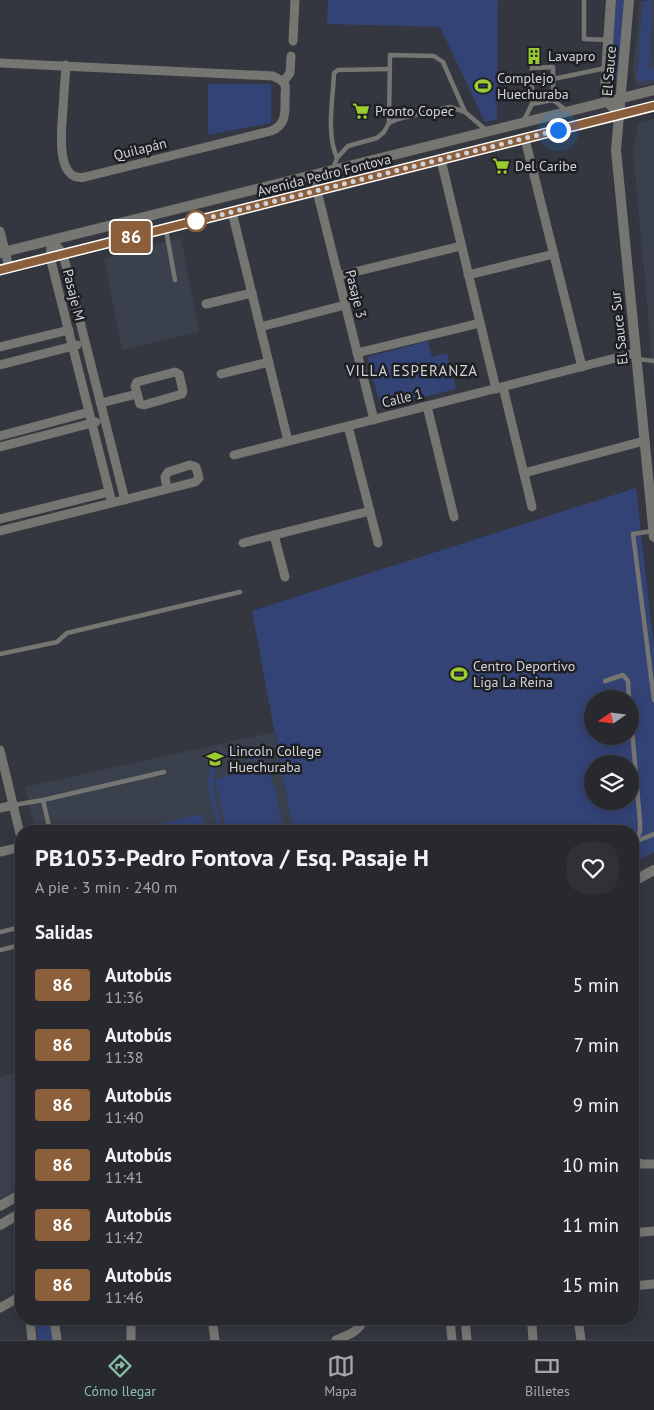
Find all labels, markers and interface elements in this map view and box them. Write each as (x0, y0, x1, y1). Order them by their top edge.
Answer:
street label: El Sauce (598, 45, 620, 97)
building icon: Lavapro (524, 46, 544, 66)
place label: Lavapro (548, 47, 595, 65)
place label: Complejo Huechuraba (497, 69, 569, 103)
sports icon: Complejo Huechuraba (473, 76, 493, 96)
supermarket icon: Pronto Copec (351, 101, 371, 121)
place label: Pronto Copec (375, 102, 454, 120)
your location (546, 118, 571, 143)
street label: Quilapán (112, 134, 168, 164)
street label: Avenida Pedro Fontova (255, 150, 393, 200)
supermarket icon: Del Caribe (491, 156, 511, 176)
place label: Del Caribe (515, 157, 577, 175)
unlabelled marker (185, 210, 207, 232)
line badge: 86 (108, 221, 154, 253)
text: 86 (121, 225, 141, 248)
street label: Pasaje M (59, 267, 89, 323)
street label: Pasaje 3 (341, 268, 371, 320)
street label: El Sauce Sur (606, 290, 632, 366)
district label: VILLA ESPERANZA (345, 361, 478, 380)
street label: Calle 1 (380, 384, 424, 412)
place label: Centro Deportivo Liga La Reina (473, 657, 575, 691)
sports icon: Centro Deportivo Liga La Reina (449, 664, 469, 684)
north arrow (584, 690, 639, 745)
map controls (584, 690, 639, 810)
place label: Lincoln College Huechuraba (229, 742, 321, 776)
school or university icon: Lincoln College Huechuraba (205, 749, 225, 769)
button: layers (584, 755, 639, 810)
text: PB1053-Pedro Fontova / Esq. Pasaje H (35, 842, 429, 873)
button: heart (567, 842, 619, 894)
text: A pie · 3 min · 240 m (35, 877, 177, 897)
text: Salidas (35, 920, 93, 944)
text: Autobús (105, 963, 172, 987)
text: 86 (52, 973, 73, 996)
text: 5 min (573, 973, 619, 997)
text: 11:36 (105, 987, 143, 1007)
text: Autobús (105, 1023, 172, 1047)
text: 86 (52, 1033, 73, 1056)
text: 7 min (574, 1033, 619, 1057)
text: 11:38 (105, 1047, 143, 1067)
text: Autobús (105, 1083, 172, 1107)
text: 86 (52, 1093, 73, 1116)
text: 9 min (573, 1093, 619, 1117)
text: 11:40 (105, 1107, 143, 1127)
text: Autobús (105, 1143, 172, 1167)
text: 86 (52, 1153, 73, 1176)
text: 10 min (562, 1153, 619, 1177)
text: 11:41 (105, 1167, 143, 1187)
text: Autobús (105, 1203, 172, 1227)
text: 86 (52, 1213, 73, 1236)
text: 11 min (562, 1213, 619, 1237)
text: 11:42 (105, 1227, 143, 1247)
text: Autobús (105, 1263, 172, 1287)
text: 86 (52, 1273, 73, 1296)
text: 15 min (562, 1273, 619, 1297)
text: 11:46 (105, 1287, 143, 1307)
tab: Cómo llegar (84, 1352, 156, 1400)
tab: Mapa (324, 1352, 357, 1400)
tab: Billetes (525, 1352, 570, 1400)

